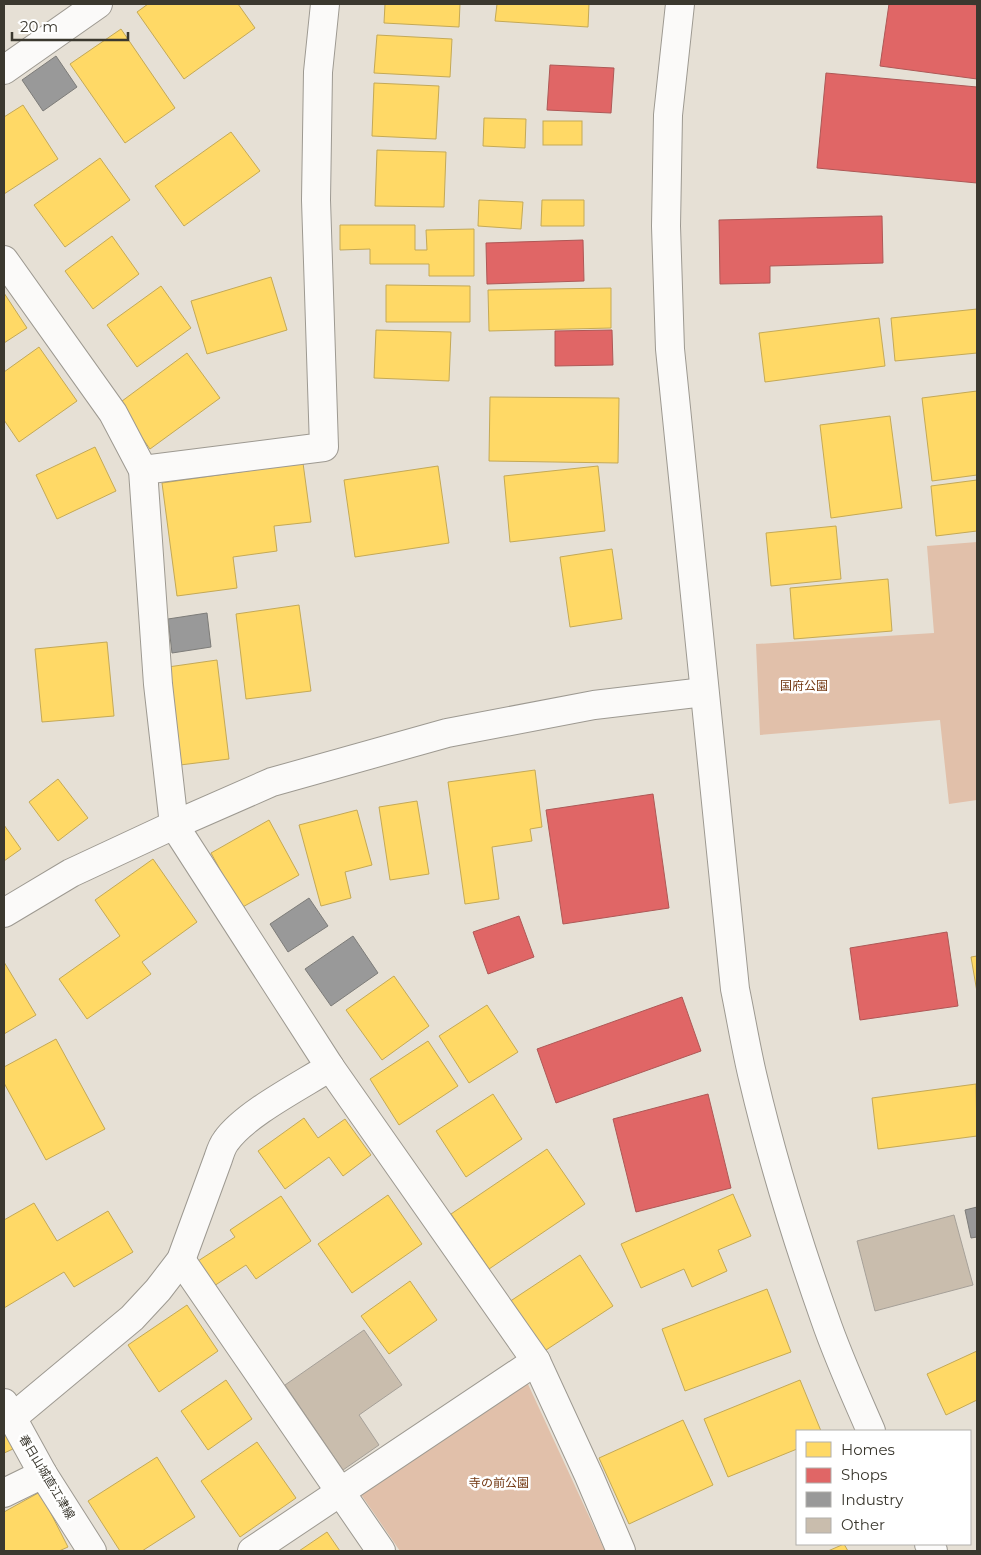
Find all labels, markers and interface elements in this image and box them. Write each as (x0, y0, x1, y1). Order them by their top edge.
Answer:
scale bar (12, 10, 129, 42)
text: 20 m (20, 17, 58, 36)
park label: 国府公園 (780, 678, 828, 693)
legend (796, 1430, 971, 1545)
street label: 春日山城直江津線 (16, 1432, 79, 1522)
text: Homes (841, 1440, 895, 1459)
text: Shops (841, 1465, 887, 1484)
park label: 寺の前公園 (469, 1475, 529, 1490)
text: Industry (841, 1490, 904, 1509)
text: Other (841, 1515, 885, 1534)

